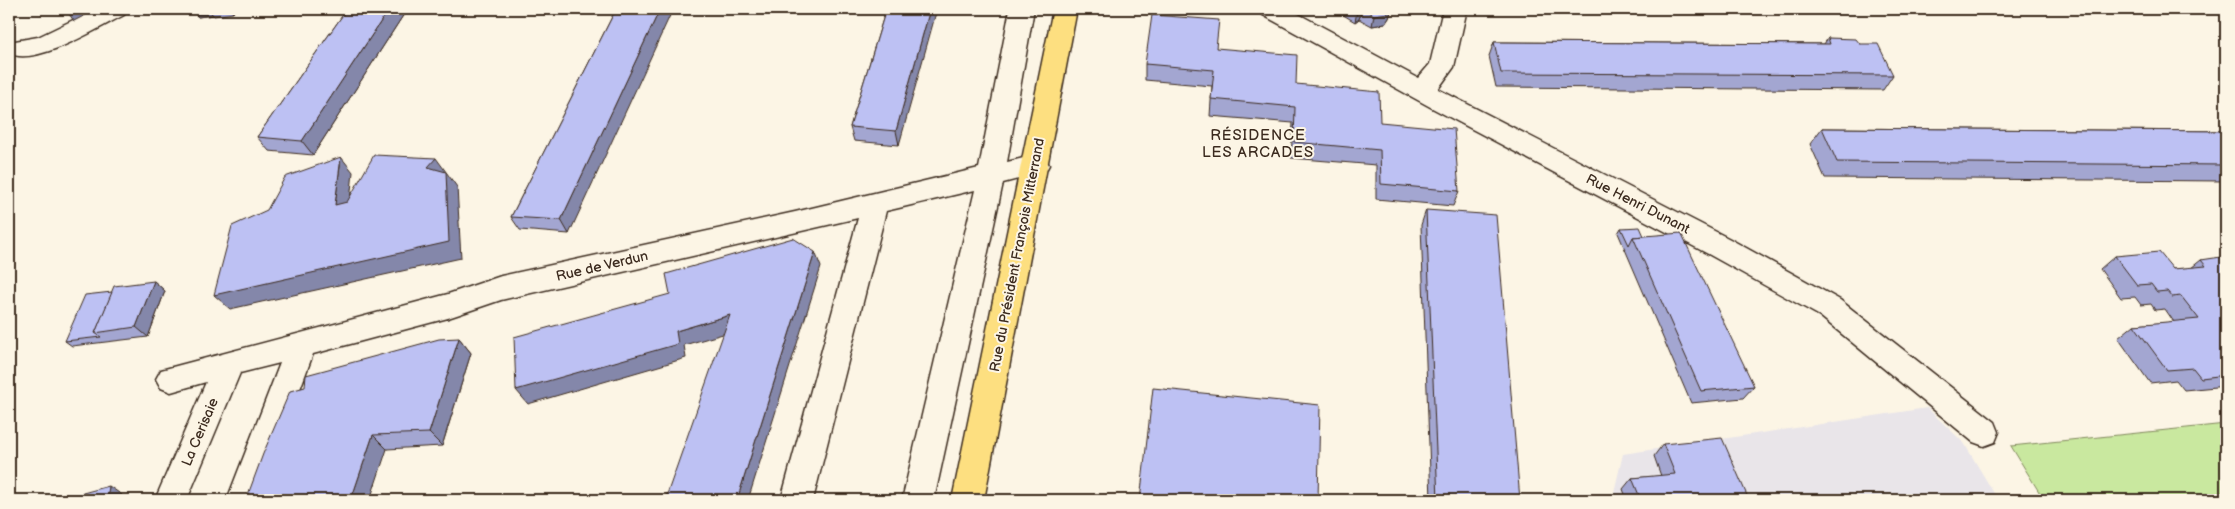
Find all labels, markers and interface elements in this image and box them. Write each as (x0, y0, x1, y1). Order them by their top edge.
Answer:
district label: RÉSIDENCE LES ARCADES (1202, 126, 1314, 162)
street label: Rue du Président François Mitterrand (986, 137, 1048, 373)
street label: Rue Henri Dunant (1583, 170, 1693, 238)
street label: Rue de Verdun (554, 247, 650, 285)
street label: La Cerisaie (178, 395, 222, 469)

